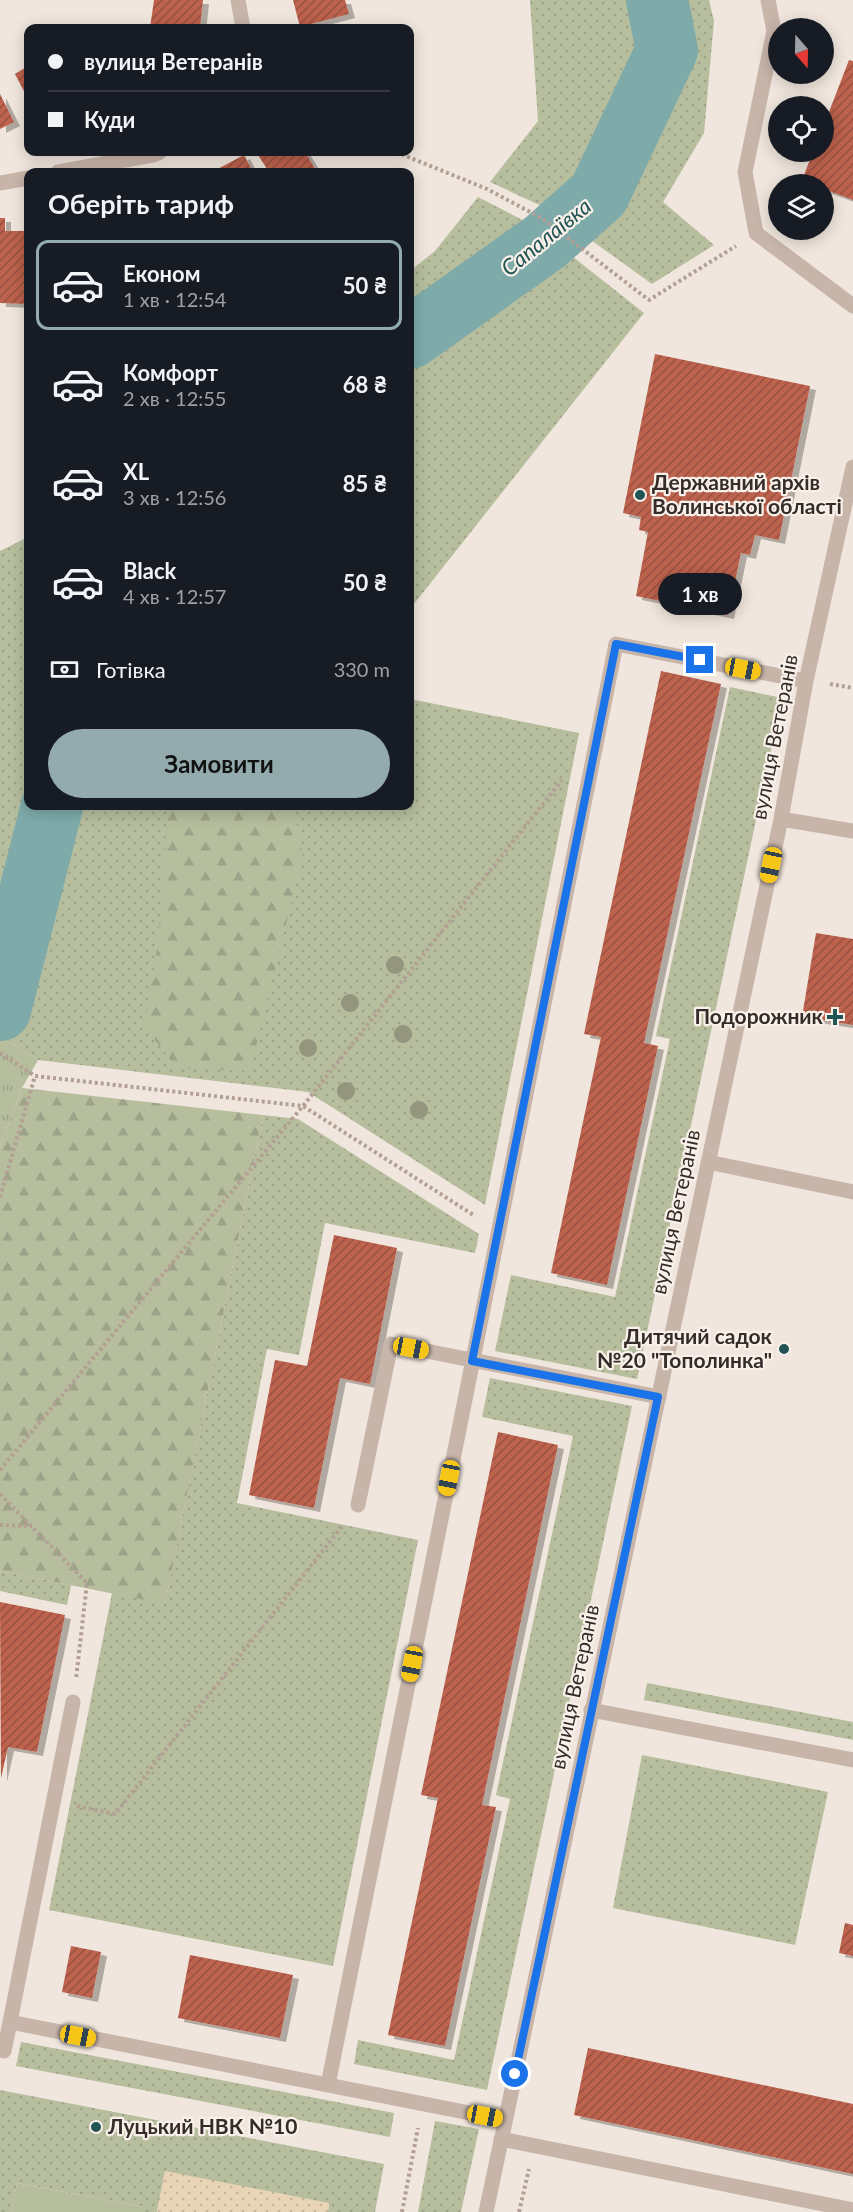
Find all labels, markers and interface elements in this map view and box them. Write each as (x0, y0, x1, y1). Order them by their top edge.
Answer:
north arrow (768, 18, 834, 84)
map controls (768, 18, 834, 240)
text: вулиця Ветеранів (84, 48, 263, 75)
button: locate (768, 96, 834, 162)
text: Куди (84, 106, 135, 133)
button: layers (768, 174, 834, 240)
text: Оберіть тариф (48, 187, 234, 220)
water label: Сапалаївка (495, 192, 596, 281)
icon: car (51, 258, 105, 312)
text: Економ (123, 260, 201, 287)
text: 50 ₴ (343, 272, 387, 299)
text: 1 хв · 12:54 (123, 287, 226, 311)
icon: car (51, 357, 105, 411)
text: Комфорт (123, 359, 218, 386)
text: 68 ₴ (343, 371, 387, 398)
text: 2 хв · 12:55 (123, 386, 226, 410)
icon: car (51, 456, 105, 510)
text: XL (123, 458, 149, 485)
place label: Державний архів Волинської області (652, 469, 842, 518)
text: 85 ₴ (343, 470, 387, 497)
text: 3 хв · 12:56 (123, 485, 226, 509)
marker: Державний архів Волинської області (633, 488, 647, 502)
icon: car (51, 555, 105, 609)
text: Black (123, 557, 176, 584)
text: 50 ₴ (343, 569, 387, 596)
callout: 1 хв (658, 573, 742, 615)
text: 1 хв (682, 582, 718, 606)
text: 4 хв · 12:57 (123, 584, 226, 608)
route end (686, 646, 713, 673)
street label: вулиця Ветеранів (745, 652, 802, 822)
icon: cash (48, 653, 81, 686)
text: Готівка (96, 656, 166, 683)
text: 330 m (334, 657, 390, 681)
car (724, 657, 762, 681)
button: Замовити (48, 729, 390, 798)
car (758, 846, 784, 884)
place label: Подорожник (694, 1003, 824, 1028)
marker: Подорожник (828, 1010, 842, 1024)
street label: вулиця Ветеранів (645, 1127, 704, 1296)
place label: Дитячий садок №20 "Тополинка" (597, 1323, 773, 1372)
car (392, 1336, 430, 1360)
marker: Дитячий садок №20 "Тополинка" (777, 1342, 791, 1356)
car (437, 1459, 461, 1497)
street label: вулиця Ветеранів (544, 1602, 603, 1771)
car (400, 1645, 424, 1683)
car (59, 2024, 97, 2048)
route start (501, 2060, 528, 2087)
car (466, 2104, 504, 2128)
place label: Луцький НВК №10 (107, 2113, 297, 2138)
marker: Луцький НВК №10 (89, 2120, 103, 2134)

